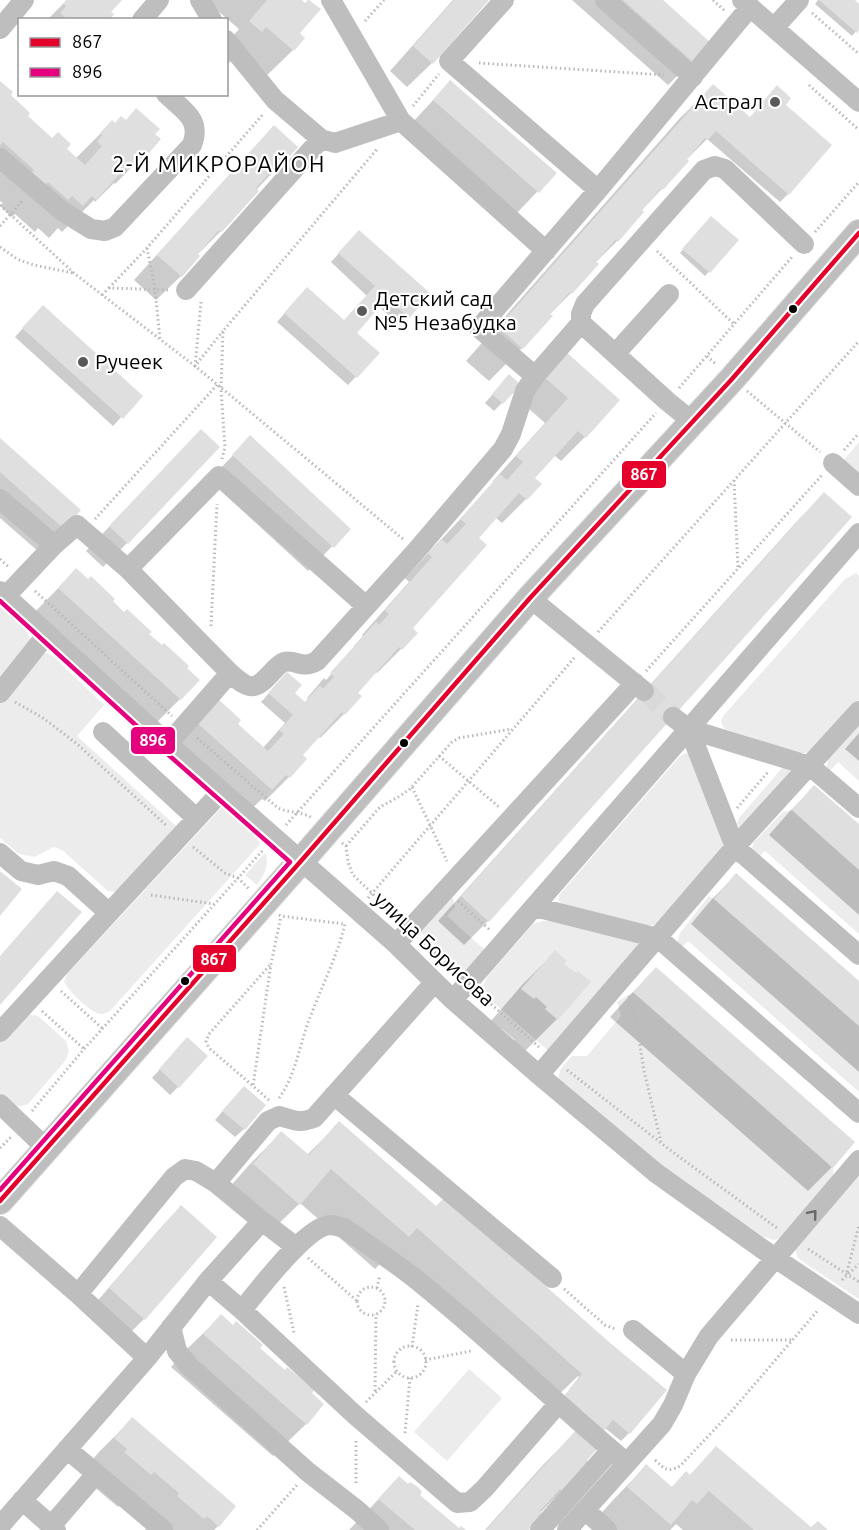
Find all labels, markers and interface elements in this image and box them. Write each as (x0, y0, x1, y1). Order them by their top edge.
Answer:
legend (18, 18, 228, 96)
text: 867 (72, 31, 102, 51)
text: 896 (72, 61, 102, 81)
place label: Астрал (695, 89, 763, 113)
marker: Астрал (768, 95, 782, 109)
district label: 2-Й МИКРОРАЙОН (112, 151, 326, 176)
place label: Детский сад №5 Незабудка (374, 286, 517, 334)
unlabelled marker (787, 303, 799, 315)
marker: Детский сад №5 Незабудка (355, 304, 369, 318)
place label: Ручеек (95, 349, 163, 373)
marker: Ручеек (76, 355, 90, 369)
line badge: 867 (621, 460, 667, 489)
text: 867 (630, 465, 658, 483)
line badge: 896 (130, 726, 176, 755)
text: 896 (139, 731, 167, 749)
unlabelled marker (398, 737, 410, 749)
street label: улица Борисова (369, 886, 500, 1010)
line badge: 867 (192, 944, 237, 973)
text: 867 (200, 950, 228, 968)
unlabelled marker (179, 975, 191, 987)
one-way arrow (806, 1210, 817, 1221)

